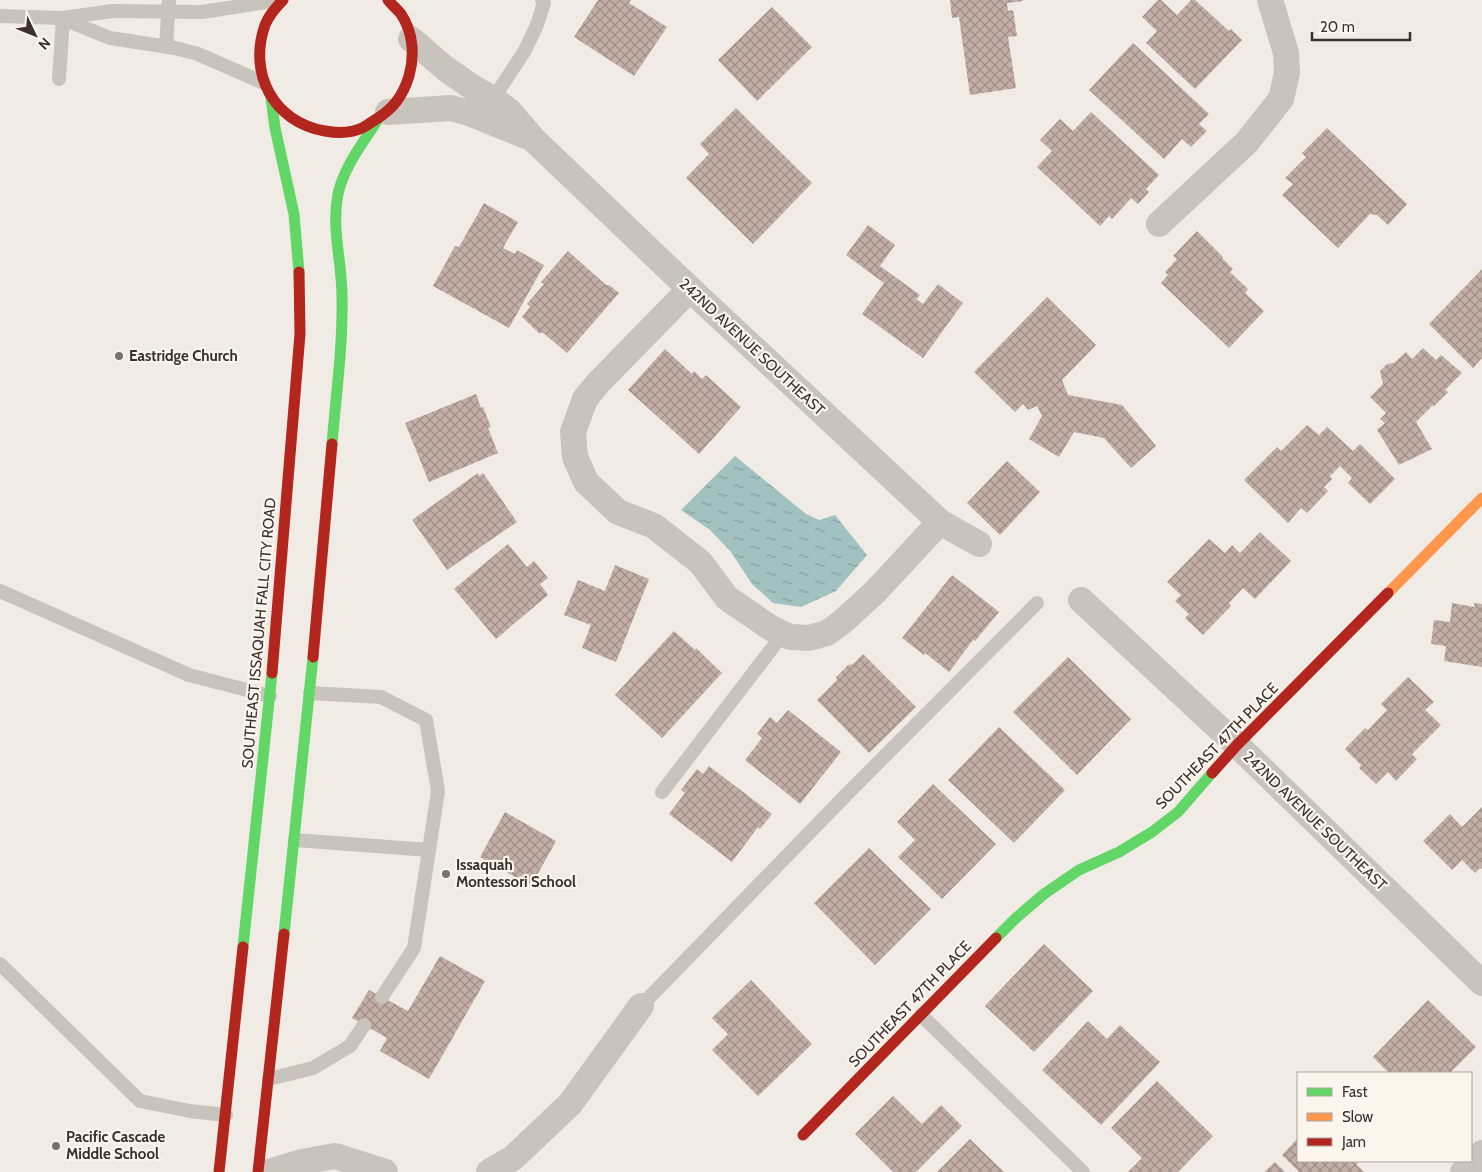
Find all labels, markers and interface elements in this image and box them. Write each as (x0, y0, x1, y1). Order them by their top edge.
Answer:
north arrow (10, 10, 60, 60)
scale bar (1312, 10, 1410, 42)
text: 20 m (1320, 18, 1355, 36)
text: N (35, 34, 54, 54)
street label: 242ND AVENUE SOUTHEAST (676, 275, 828, 419)
place label: Eastridge Church (129, 347, 238, 365)
marker: Eastridge Church (113, 350, 125, 362)
street label: SOUTHEAST ISSAQUAH FALL CITY ROAD (238, 497, 280, 769)
street label: SOUTHEAST 47TH PLACE (1152, 679, 1282, 813)
street label: 242ND AVENUE SOUTHEAST (1240, 748, 1390, 894)
place label: Issaquah Montessori School (456, 856, 576, 891)
marker: Issaquah Montessori School (440, 868, 452, 880)
street label: SOUTHEAST 47TH PLACE (845, 937, 975, 1071)
legend (1297, 1072, 1472, 1162)
text: Fast (1342, 1083, 1367, 1101)
text: Slow (1342, 1108, 1373, 1126)
place label: Pacific Cascade Middle School (66, 1128, 166, 1163)
text: Jam (1341, 1133, 1366, 1151)
marker: Pacific Cascade Middle School (50, 1140, 62, 1152)

